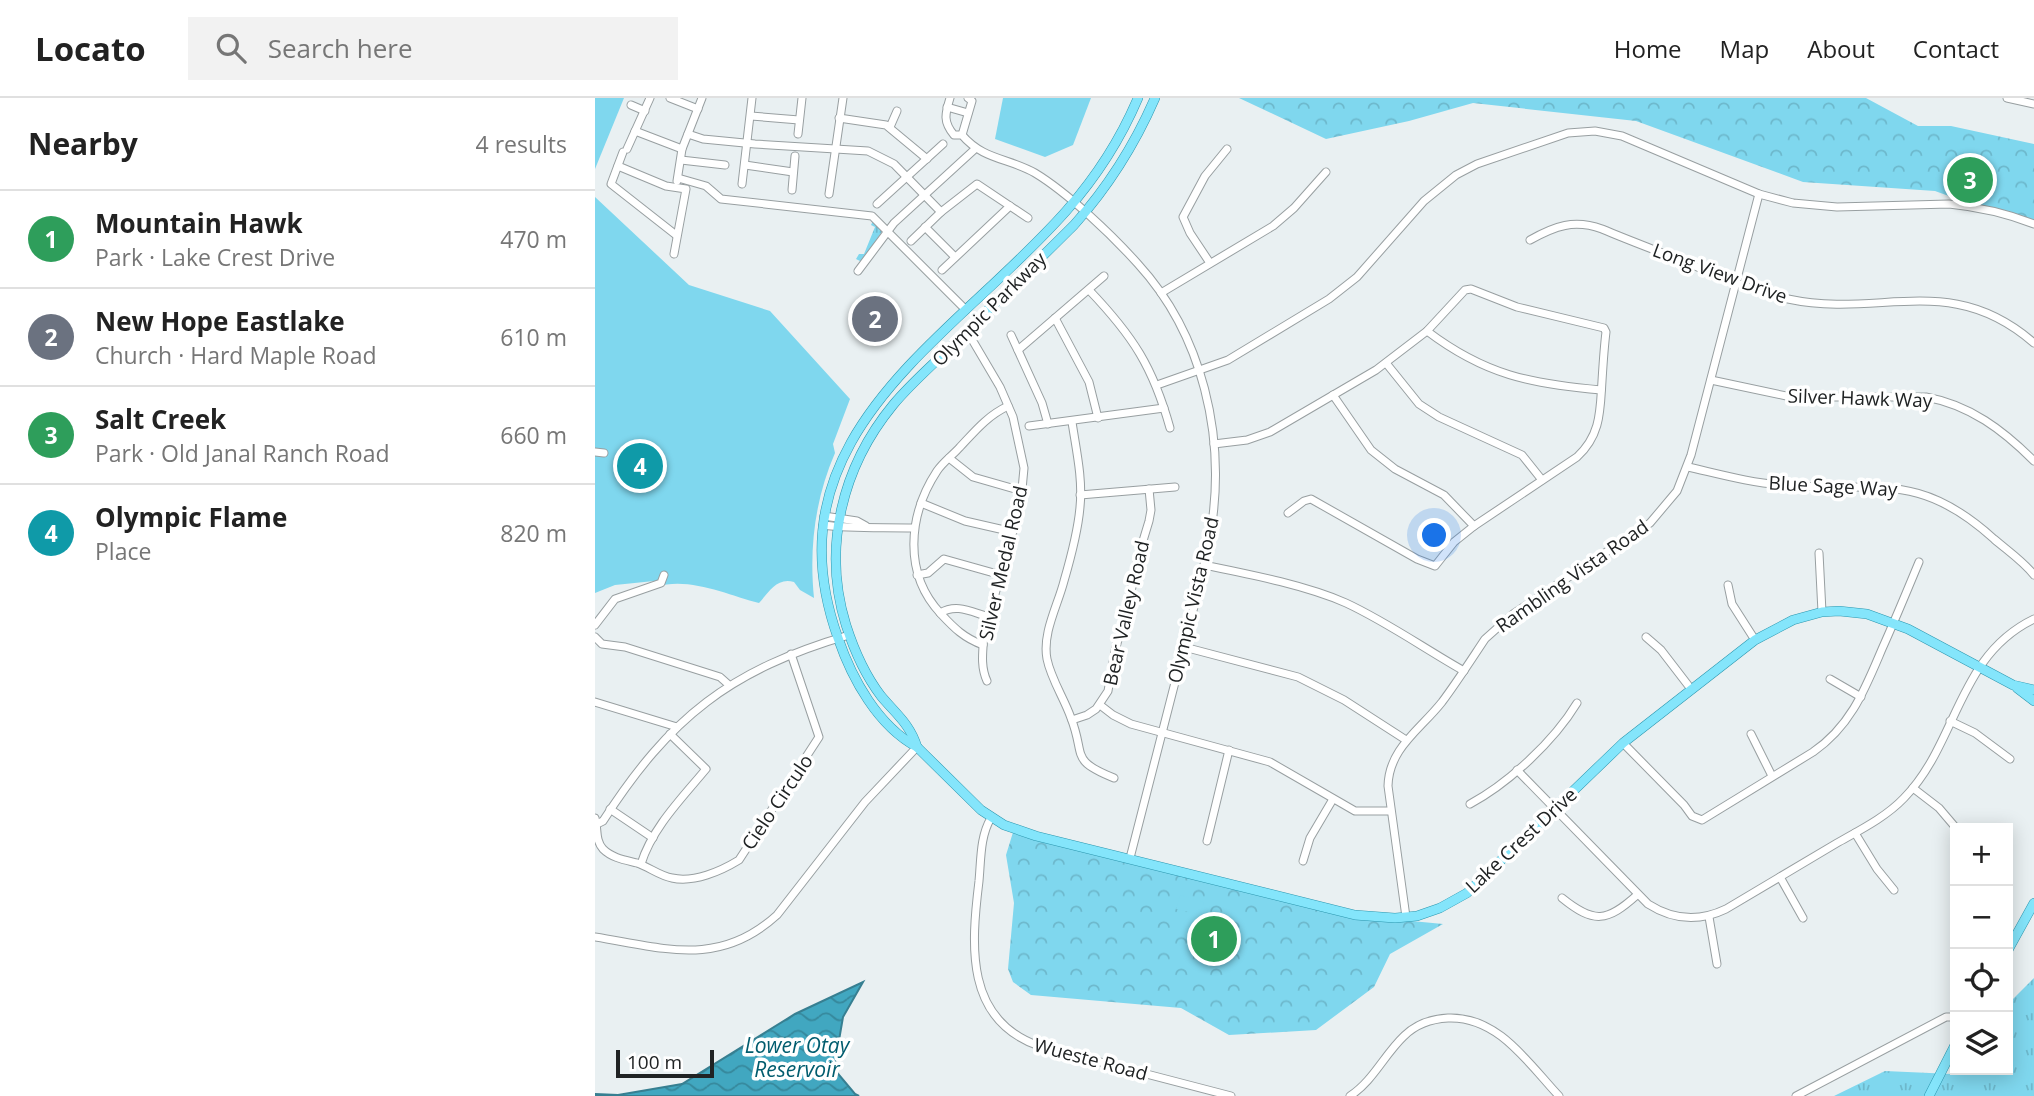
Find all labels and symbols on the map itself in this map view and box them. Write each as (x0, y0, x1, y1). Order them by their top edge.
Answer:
pin: 3 (1947, 154, 1993, 206)
street label: Long View Drive (1649, 237, 1791, 309)
street label: Olympic Parkway (926, 246, 1052, 372)
pin: 2 (852, 293, 898, 345)
street label: Silver Hawk Way (1787, 382, 1933, 414)
pin: 4 (617, 440, 663, 492)
street label: Blue Sage Way (1768, 470, 1898, 502)
street label: Silver Medal Road (973, 483, 1033, 643)
street label: Olympic Vista Road (1161, 514, 1225, 686)
street label: Rambling Vista Road (1490, 514, 1654, 638)
your location (1417, 518, 1451, 552)
street label: Bear Valley Road (1097, 538, 1155, 688)
street label: Cielo Circulo (735, 749, 819, 855)
street label: Lake Crest Drive (1460, 781, 1582, 899)
pin: 1 (1191, 913, 1237, 965)
water label: Lower Otay Reservoir (745, 1031, 851, 1083)
street label: Wueste Road (1031, 1031, 1151, 1087)
scale bar (616, 1047, 714, 1079)

